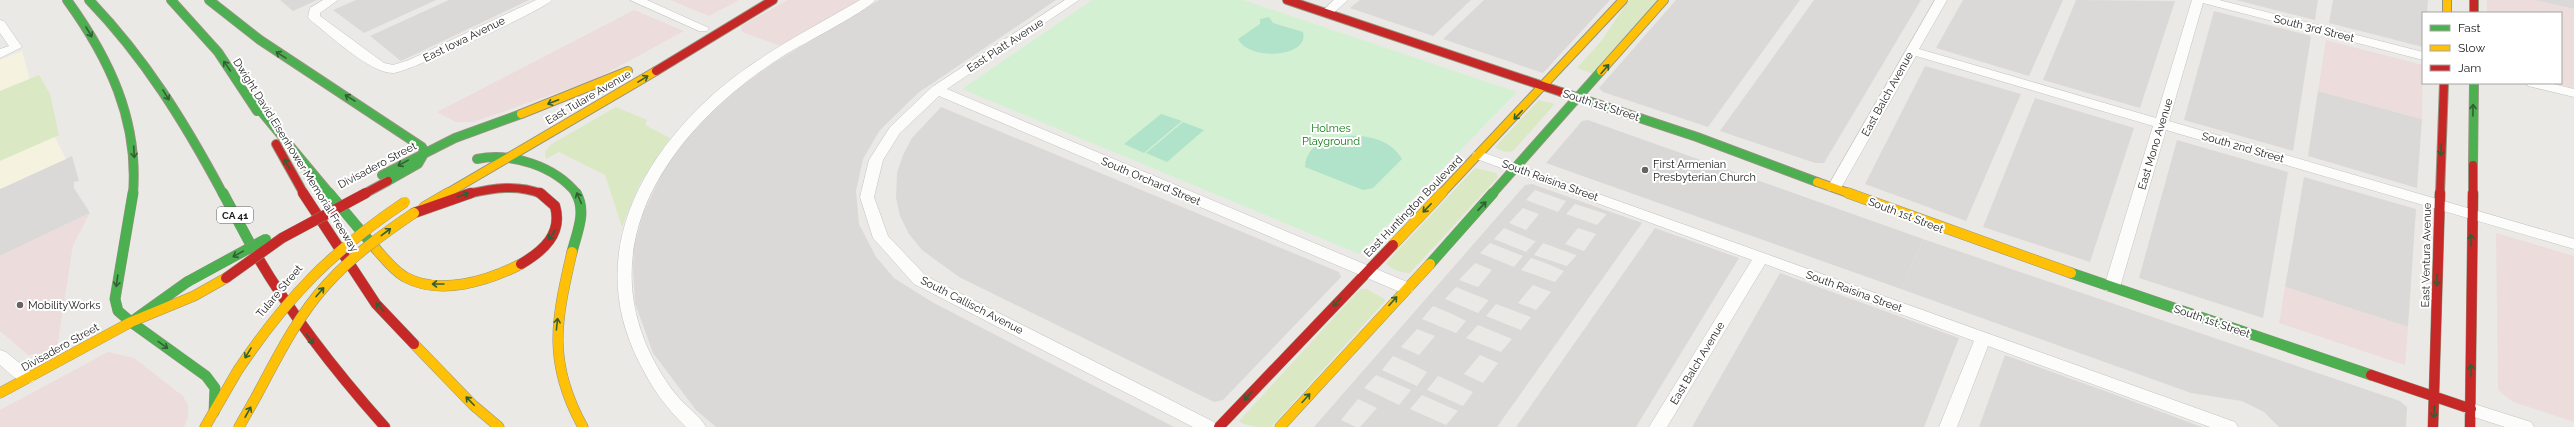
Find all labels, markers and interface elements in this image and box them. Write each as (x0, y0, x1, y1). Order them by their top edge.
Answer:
street label: South 3rd Street (2272, 12, 2356, 45)
legend (2422, 12, 2562, 84)
street label: East Iowa Avenue (421, 14, 508, 65)
street label: East Platt Avenue (965, 16, 1046, 75)
text: Fast (2458, 21, 2481, 35)
one-way arrow (86, 26, 94, 38)
text: Slow (2458, 41, 2485, 55)
street label: East Balch Avenue (1859, 49, 1916, 139)
one-way arrow (276, 51, 287, 59)
street label: Dwight David Eisenhower Memorial Freeway (230, 56, 361, 254)
one-way arrow (223, 61, 231, 72)
text: Jam (2458, 61, 2481, 75)
one-way arrow (1600, 64, 1609, 74)
street label: East Tulare Avenue (543, 67, 634, 127)
one-way arrow (637, 74, 649, 82)
street label: South 1st Street (1561, 87, 1641, 124)
one-way arrow (163, 89, 171, 101)
one-way arrow (345, 94, 356, 102)
street label: East Mono Avenue (2135, 97, 2176, 191)
one-way arrow (548, 99, 560, 107)
one-way arrow (2469, 104, 2477, 117)
one-way arrow (1513, 110, 1523, 120)
park label: Holmes Playground (1302, 122, 1360, 148)
street label: South 2nd Street (2200, 130, 2286, 166)
street label: Divisadero Street (336, 139, 419, 192)
one-way arrow (2438, 143, 2445, 156)
one-way arrow (130, 145, 137, 158)
street label: East Huntington Boulevard (1361, 153, 1465, 260)
street label: South Orchard Street (1099, 155, 1203, 208)
street label: South Raisina Street (1500, 157, 1600, 204)
one-way arrow (282, 158, 290, 170)
place label: First Armenian Presbyterian Church (1653, 158, 1756, 184)
one-way arrow (398, 160, 410, 168)
marker: First Armenian Presbyterian Church (1640, 165, 1650, 175)
one-way arrow (456, 191, 469, 198)
one-way arrow (574, 192, 582, 204)
street label: South 1st Street (1866, 195, 1946, 236)
one-way arrow (1477, 201, 1486, 211)
street label: East Ventura Avenue (2419, 202, 2434, 307)
one-way arrow (1422, 203, 1432, 213)
road number: CA 41 (217, 207, 253, 223)
one-way arrow (380, 228, 391, 237)
one-way arrow (548, 229, 556, 240)
one-way arrow (2467, 234, 2475, 247)
one-way arrow (232, 251, 244, 259)
street label: Tulare Street (254, 262, 305, 320)
street label: South Raisina Street (1804, 268, 1904, 315)
one-way arrow (2433, 273, 2441, 286)
one-way arrow (114, 274, 121, 287)
street label: South Callisch Avenue (918, 274, 1026, 337)
one-way arrow (432, 280, 445, 288)
one-way arrow (315, 287, 324, 297)
one-way arrow (1389, 296, 1398, 307)
one-way arrow (1332, 297, 1342, 307)
place label: MobilityWorks (28, 299, 100, 312)
marker: MobilityWorks (15, 300, 25, 310)
one-way arrow (375, 302, 384, 313)
street label: South 1st Street (2172, 302, 2252, 341)
one-way arrow (553, 318, 561, 331)
street label: East Balch Avenue (1668, 319, 1728, 407)
street label: Divisadero Street (19, 321, 102, 374)
one-way arrow (306, 334, 315, 345)
one-way arrow (157, 341, 168, 349)
one-way arrow (243, 347, 251, 359)
one-way arrow (2467, 364, 2475, 377)
one-way arrow (1244, 391, 1253, 401)
one-way arrow (1302, 393, 1311, 403)
one-way arrow (465, 396, 475, 406)
one-way arrow (2430, 405, 2438, 418)
one-way arrow (245, 406, 252, 418)

